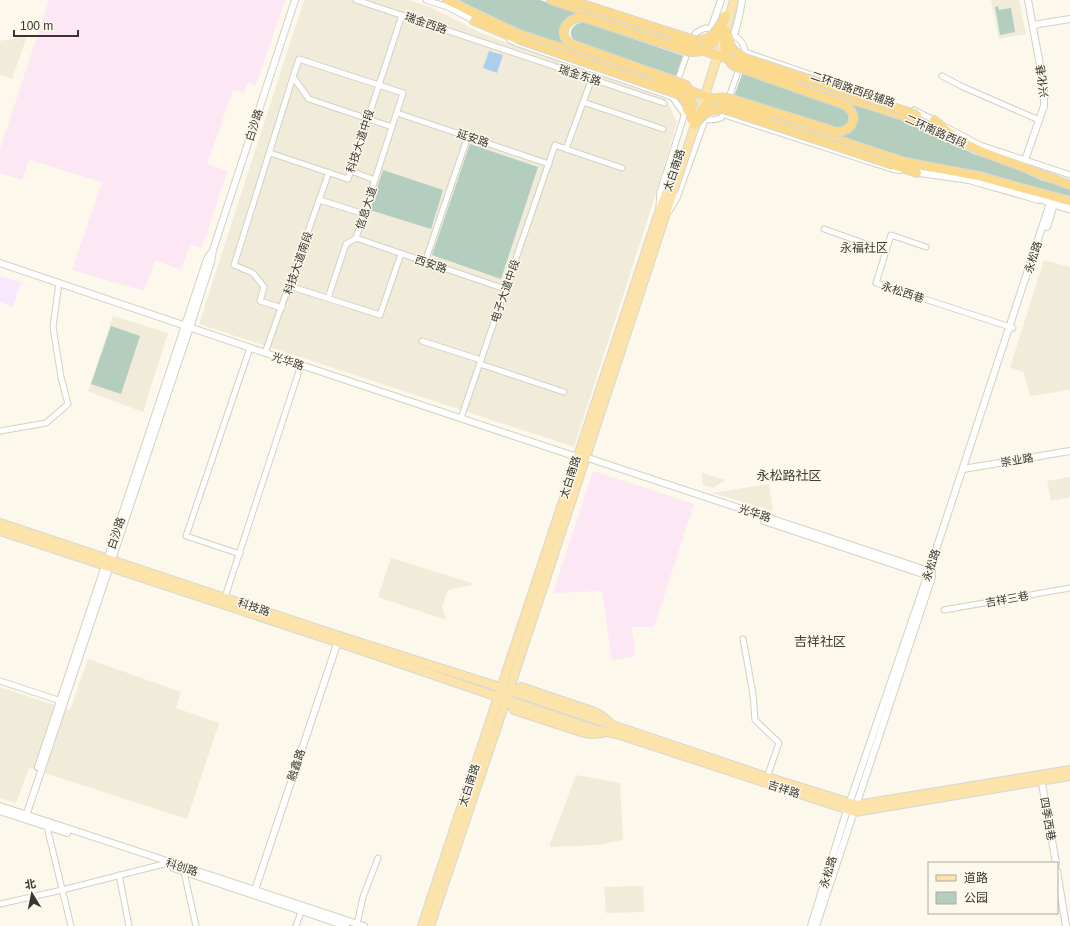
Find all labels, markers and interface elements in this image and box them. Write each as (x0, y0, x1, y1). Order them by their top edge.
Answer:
street label: 瑞金西路 (403, 10, 449, 36)
scale bar (14, 12, 78, 38)
text: 100 m (20, 19, 53, 33)
street label: 瑞金东路 (557, 62, 603, 88)
street label: 兴化巷 (1034, 64, 1050, 98)
street label: 二环南路西段辅路 (809, 69, 897, 109)
street label: 白沙路 (243, 107, 265, 143)
street label: 科技大道中段 (344, 108, 376, 174)
street label: 二环南路西段 (903, 112, 969, 150)
street label: 延安路 (455, 127, 491, 149)
street label: 太白南路 (661, 147, 687, 193)
street label: 信息大道 (353, 185, 379, 231)
street label: 科技大道南段 (282, 230, 314, 296)
street label: 永松路 (1022, 239, 1044, 275)
district label: 永福社区 (840, 241, 888, 255)
street label: 西安路 (413, 253, 449, 275)
street label: 电子大道中段 (489, 258, 521, 324)
street label: 永松西巷 (880, 279, 926, 305)
street label: 光华路 (270, 350, 306, 372)
street label: 崇业路 (1000, 451, 1034, 469)
street label: 太白南路 (557, 454, 583, 500)
district label: 永松路社区 (756, 468, 822, 483)
street label: 光华路 (737, 502, 773, 524)
street label: 白沙路 (105, 515, 127, 551)
street label: 永松路 (920, 547, 942, 583)
street label: 吉祥三巷 (984, 589, 1030, 609)
street label: 科技路 (236, 596, 272, 618)
district label: 吉祥社区 (794, 634, 846, 649)
street label: 融鑫路 (285, 747, 307, 783)
street label: 太白南路 (456, 762, 482, 808)
street label: 吉祥路 (766, 778, 802, 800)
street label: 四季西巷 (1038, 796, 1058, 842)
street label: 永松路 (817, 854, 839, 890)
street label: 科创路 (164, 856, 200, 878)
legend (928, 862, 1058, 914)
text: 道路 (964, 871, 988, 885)
north arrow (12, 874, 52, 914)
text: 北 (24, 877, 37, 891)
text: 公园 (964, 891, 988, 905)

